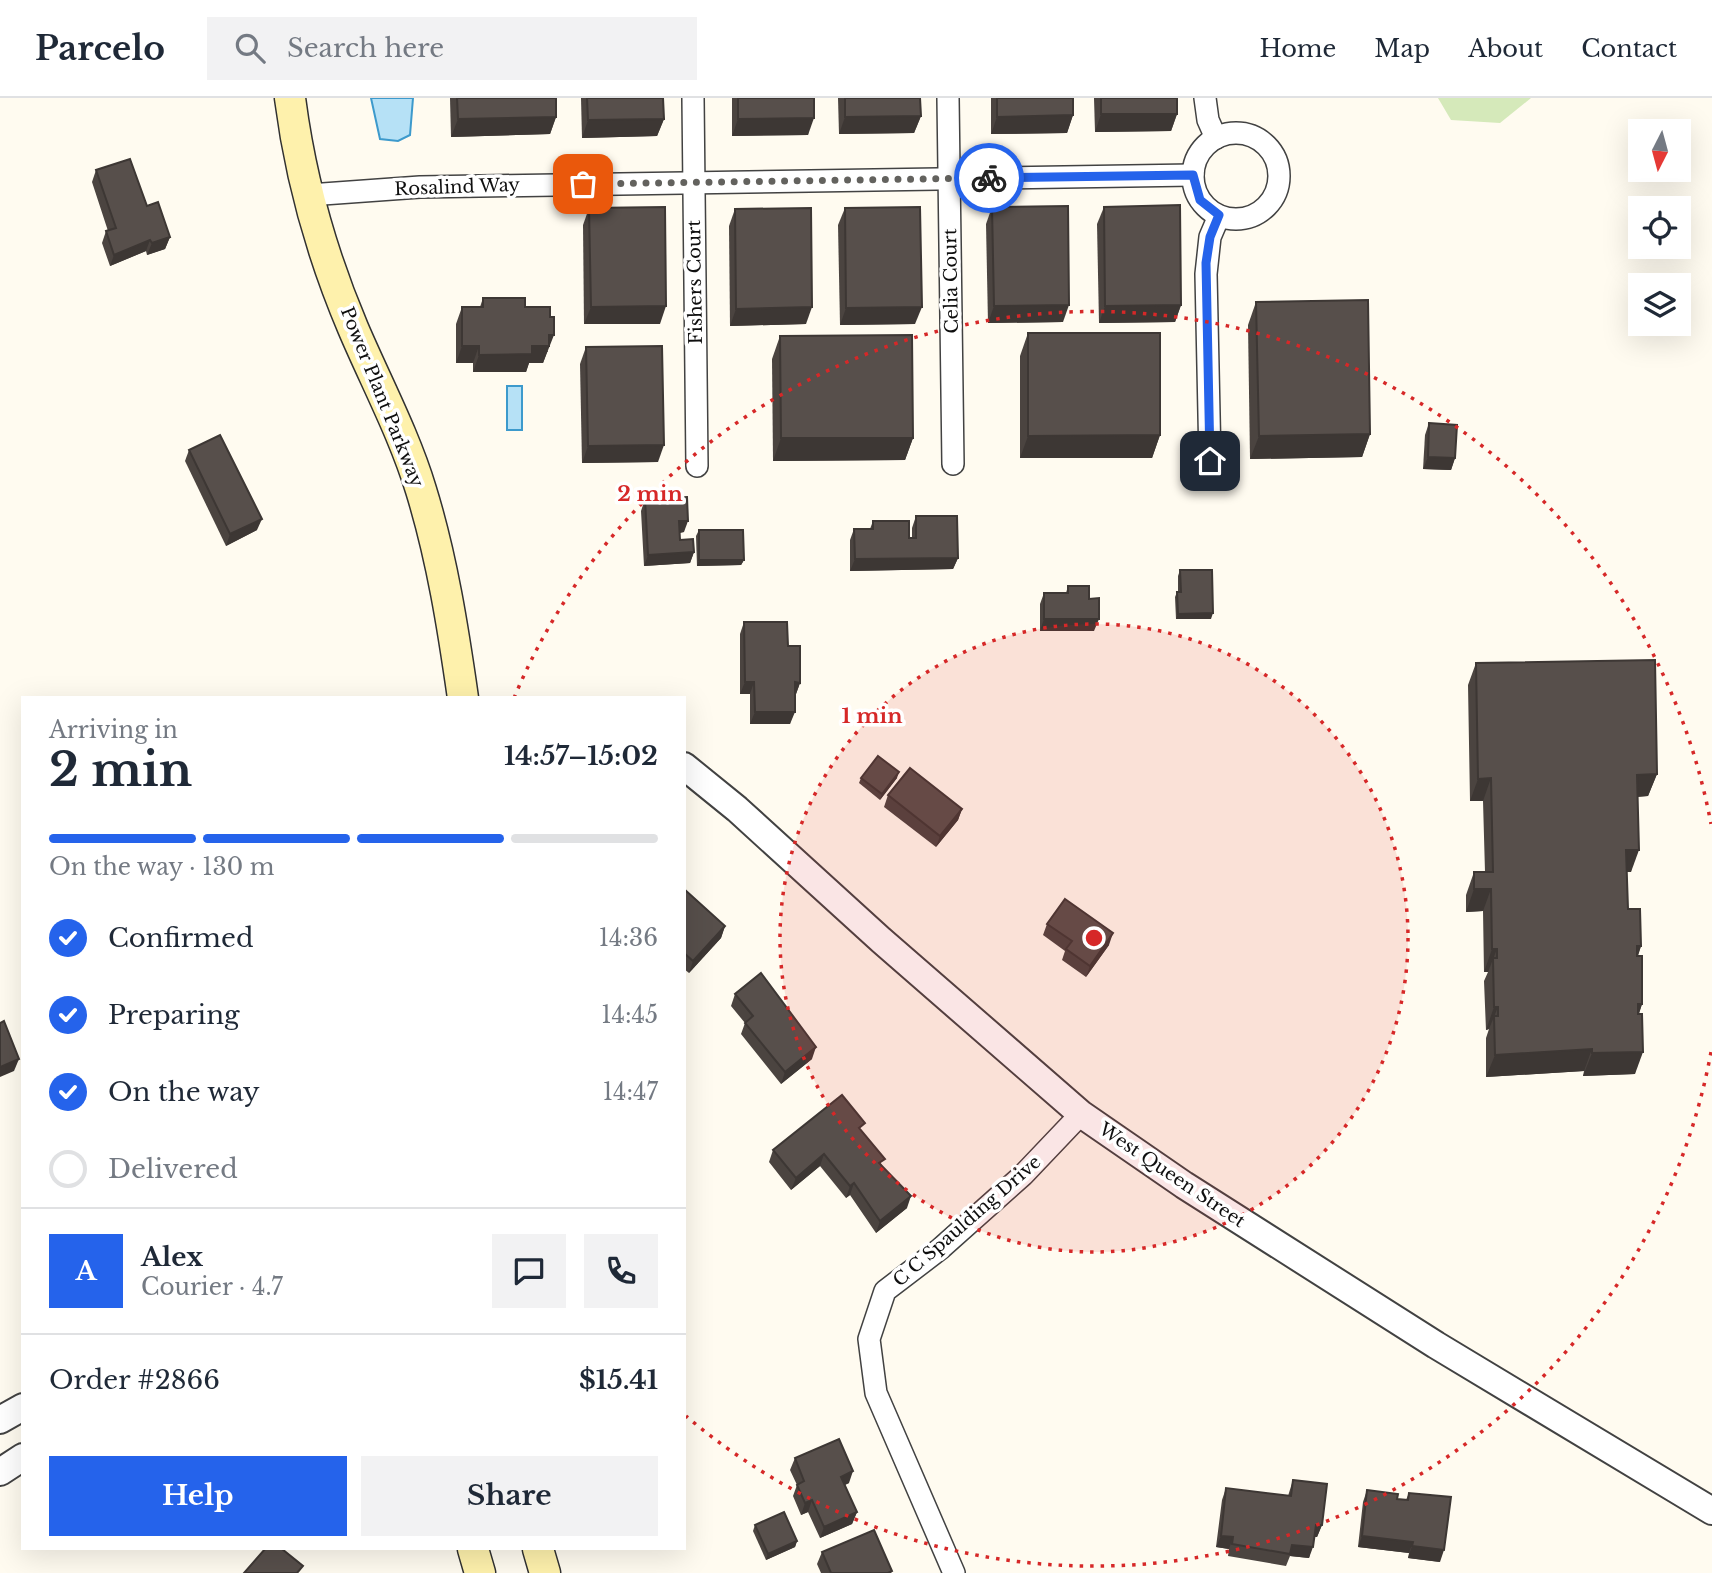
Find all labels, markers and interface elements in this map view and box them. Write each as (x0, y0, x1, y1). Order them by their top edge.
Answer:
search box (207, 17, 697, 80)
text: Parcelo (35, 28, 165, 69)
icon: search (231, 29, 269, 67)
text: Search here (287, 32, 444, 64)
text: Home (1260, 34, 1336, 63)
text: Map (1374, 34, 1430, 63)
text: About (1468, 34, 1543, 63)
text: Contact (1581, 34, 1677, 63)
north arrow (1628, 119, 1690, 182)
map controls (1628, 119, 1691, 336)
courier (954, 143, 1024, 213)
pin (553, 154, 613, 214)
icon: bike (970, 159, 1008, 197)
icon: bag (564, 165, 602, 203)
street label: Rosalind Way (394, 174, 521, 200)
button: locate (1628, 196, 1691, 259)
street label: Fishers Court (683, 219, 707, 345)
street label: Celia Court (939, 228, 963, 334)
button: layers (1628, 273, 1691, 336)
street label: Power Plant Parkway (336, 304, 428, 491)
pin (1180, 431, 1240, 491)
icon: home (1191, 442, 1229, 480)
text: 2 min (617, 481, 683, 507)
text: 1 min (842, 703, 902, 729)
text: Arriving in (49, 716, 178, 744)
text: 14:57–15:02 (504, 740, 658, 772)
text: 2 min (49, 741, 192, 798)
text: On the way · 130 m (49, 853, 274, 881)
icon: check (49, 919, 87, 957)
text: Confirmed (108, 922, 253, 954)
text: 14:36 (599, 924, 658, 952)
centre of rings (1082, 926, 1106, 950)
icon: check (49, 996, 87, 1034)
text: Preparing (108, 999, 240, 1031)
text: 14:45 (601, 1001, 658, 1029)
icon: check (49, 1073, 87, 1111)
text: On the way (108, 1076, 260, 1108)
text: 14:47 (603, 1078, 658, 1106)
street label: West Queen Street (1094, 1117, 1249, 1232)
street label: C C Spaulding Drive (889, 1151, 1045, 1291)
text: Delivered (108, 1153, 238, 1185)
button: chat (492, 1234, 566, 1308)
button: phone (584, 1234, 658, 1308)
text: Alex (141, 1241, 203, 1273)
text: A (75, 1255, 97, 1287)
text: Courier · 4.7 (141, 1273, 283, 1301)
text: Order #2866 (49, 1364, 220, 1396)
text: $15.41 (579, 1364, 658, 1396)
button: Help (49, 1456, 347, 1536)
button: Share (361, 1456, 658, 1536)

